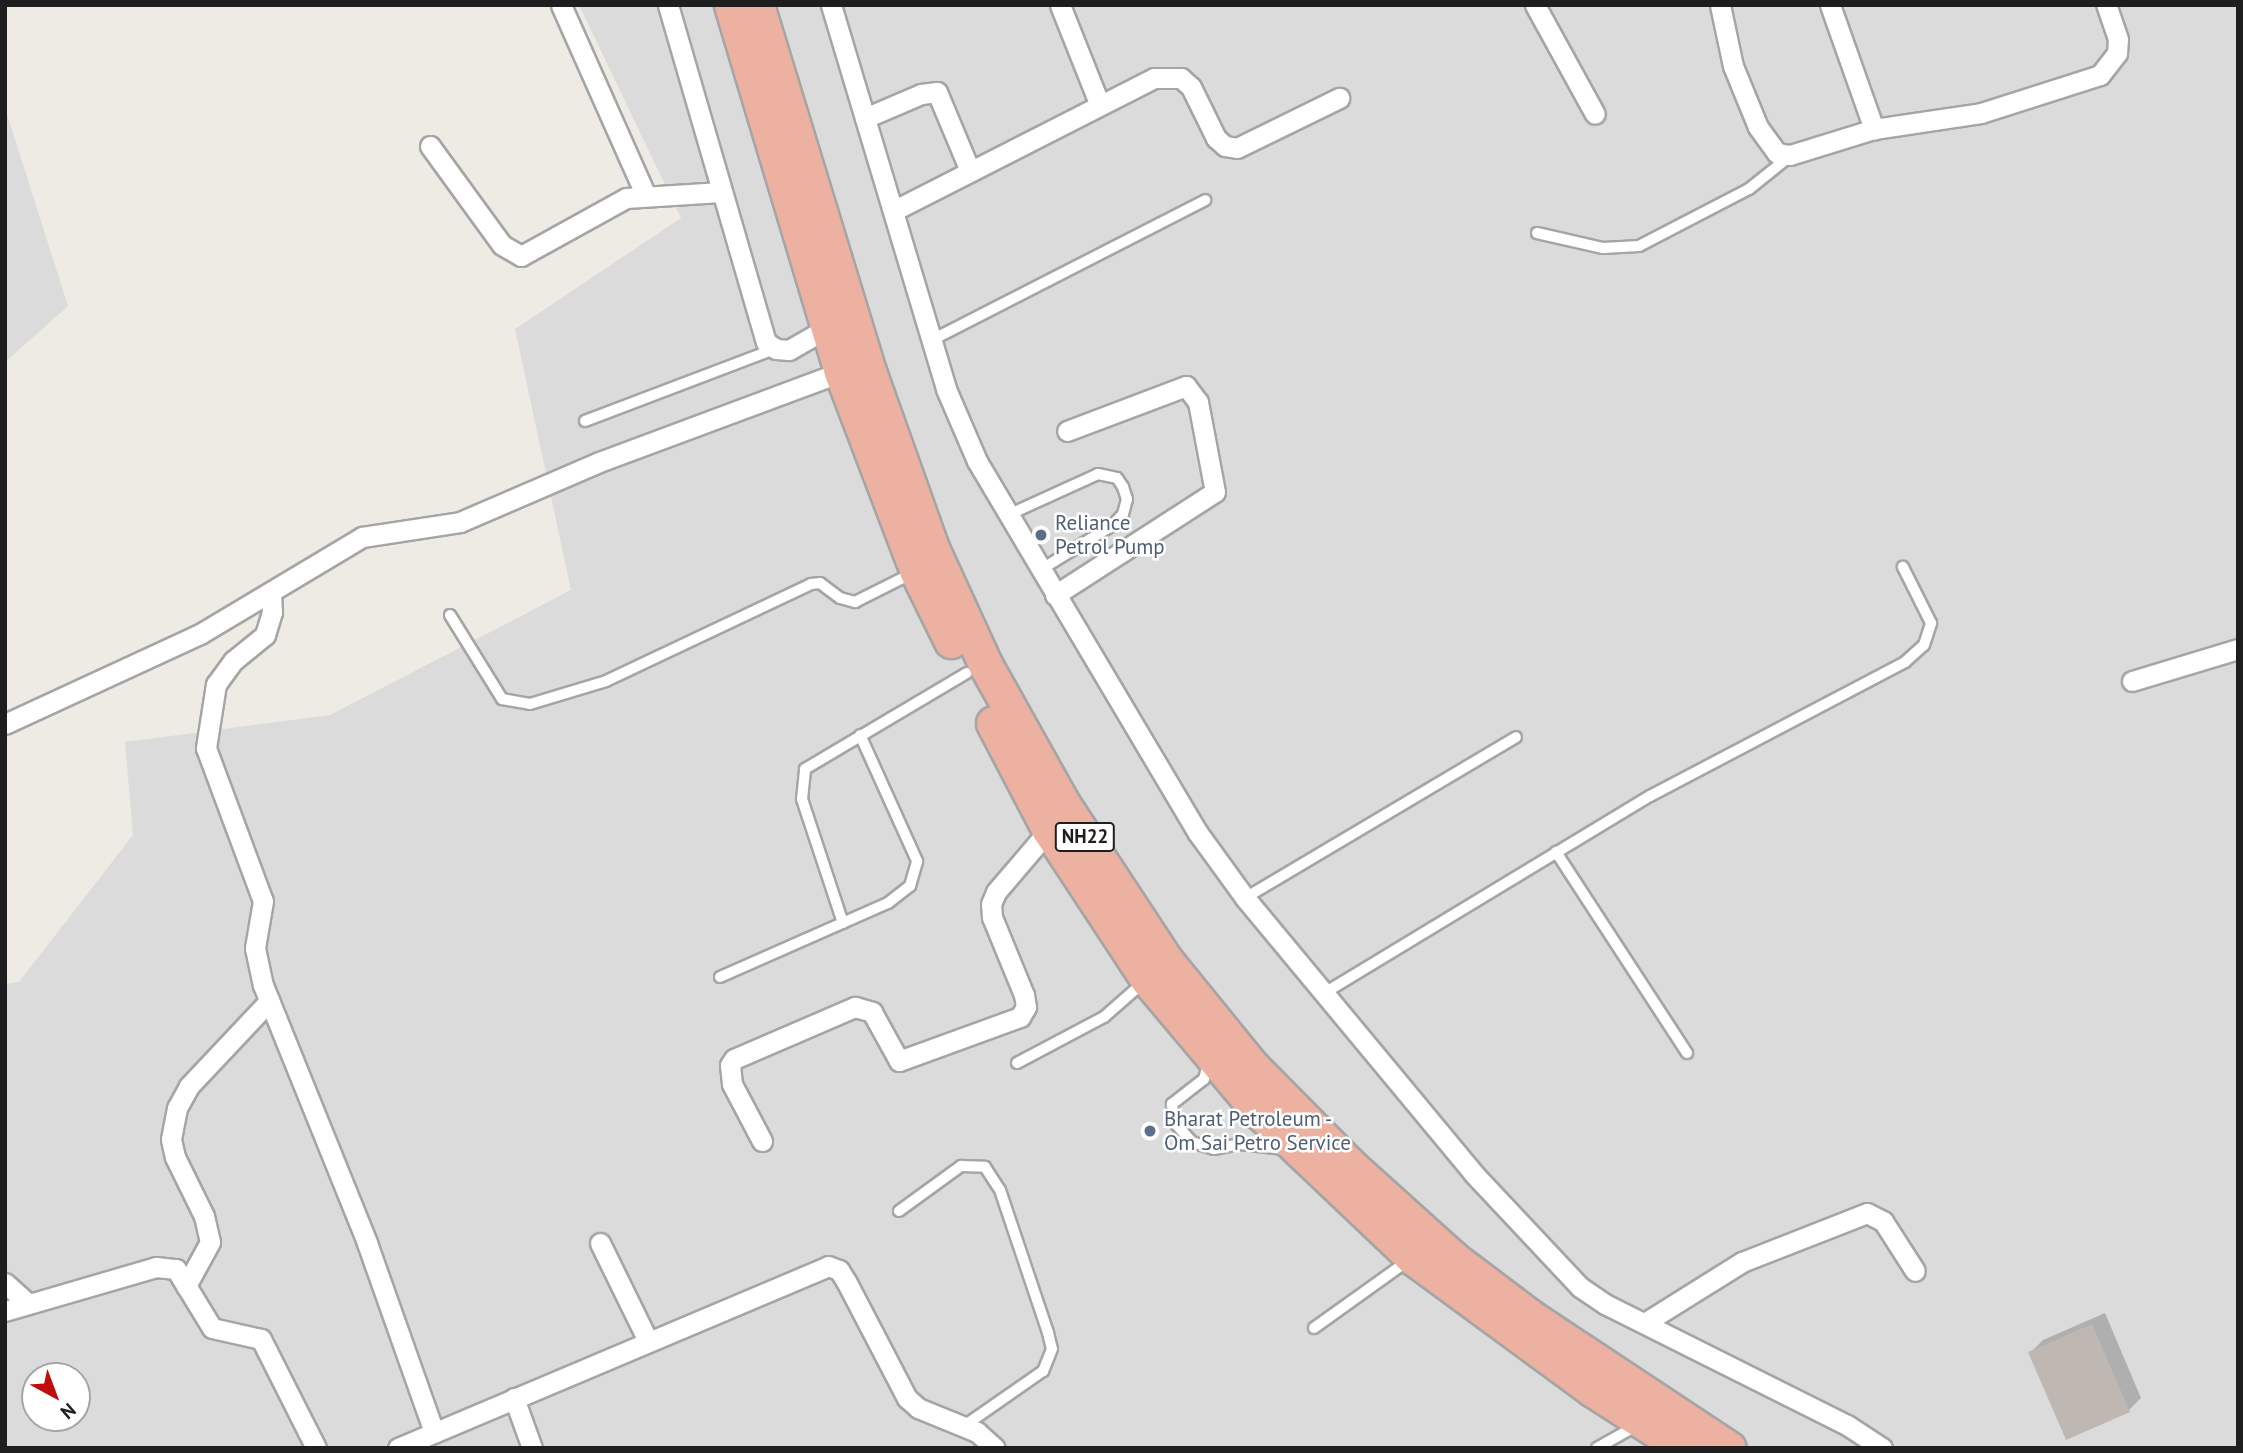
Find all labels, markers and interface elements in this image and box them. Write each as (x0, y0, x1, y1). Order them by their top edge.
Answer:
place label: Reliance Petrol Pump (1055, 510, 1165, 560)
marker: Reliance Petrol Pump (1033, 527, 1049, 543)
road number: NH22 (1054, 822, 1116, 852)
place label: Bharat Petroleum - Om Sai Petro Service (1164, 1106, 1351, 1156)
marker: Bharat Petroleum - Om Sai Petro Service (1142, 1123, 1158, 1139)
north arrow (21, 1362, 91, 1432)
text: N (56, 1398, 81, 1424)

